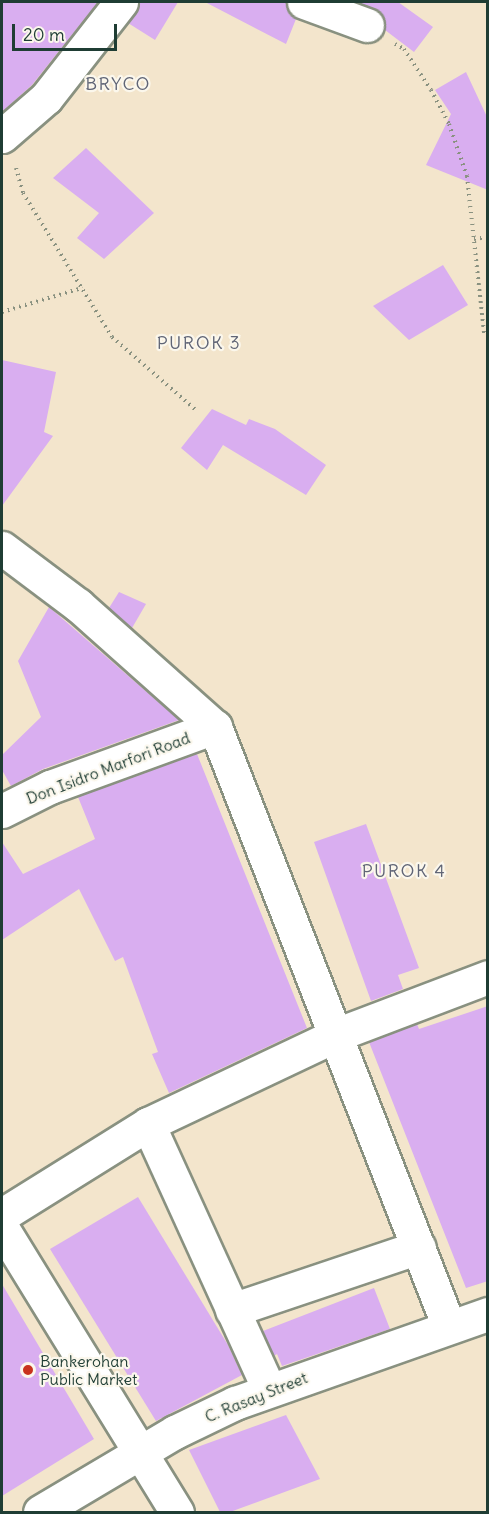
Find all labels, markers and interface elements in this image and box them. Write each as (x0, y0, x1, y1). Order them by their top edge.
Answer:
scale bar (15, 12, 120, 50)
text: 20 m (23, 23, 65, 46)
district label: BRYCO (85, 73, 151, 95)
district label: PUROK 3 (157, 332, 241, 354)
street label: Don Isidro Marfori Road (23, 728, 193, 808)
district label: PUROK 4 (362, 860, 446, 882)
place label: Bankerohan Public Market (40, 1351, 137, 1389)
marker: Bankerohan Public Market (21, 1363, 35, 1377)
street label: C. Rasay Street (202, 1368, 310, 1426)

